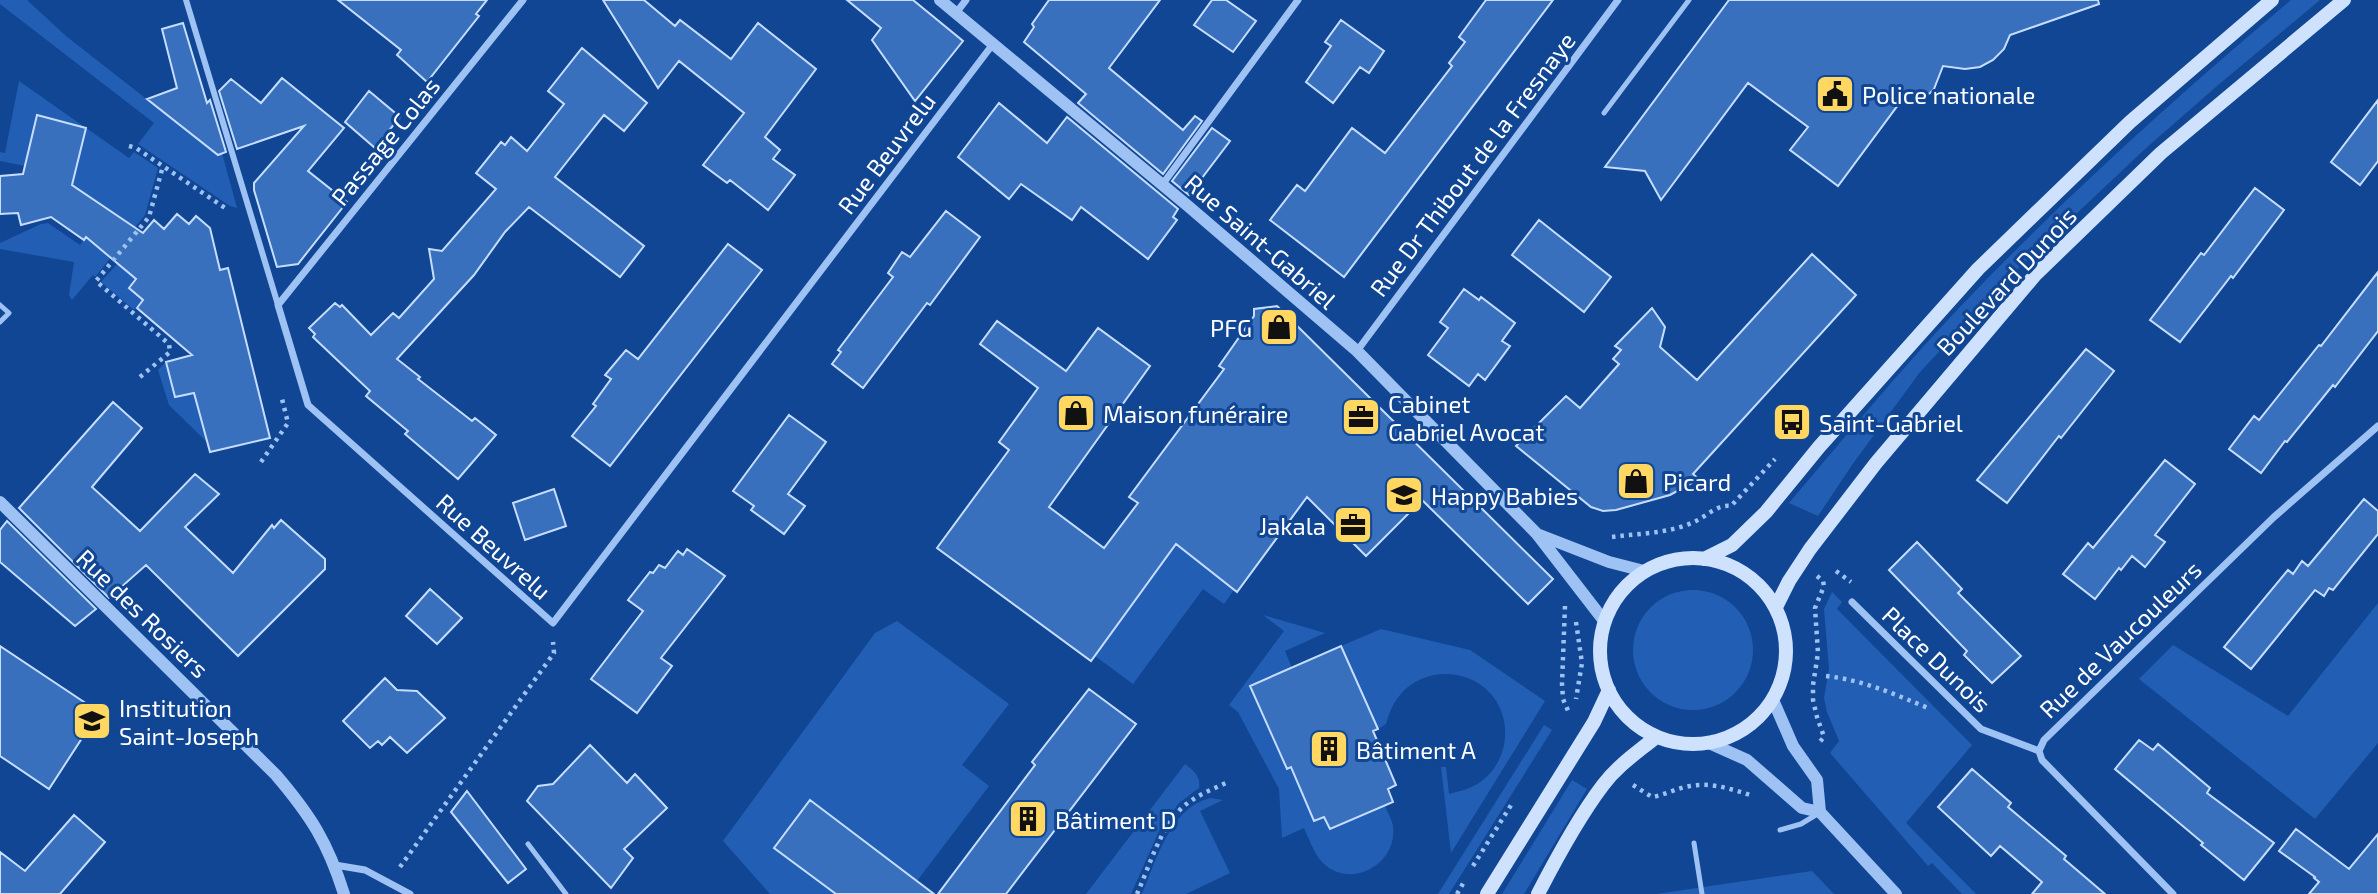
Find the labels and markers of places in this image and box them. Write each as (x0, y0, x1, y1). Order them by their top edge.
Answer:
public building icon: Police nationale (1814, 73, 1856, 115)
place label: Police nationale (1862, 80, 2036, 109)
shop icon: PFG (1258, 306, 1300, 348)
place label: PFG (1210, 313, 1252, 342)
place label: Cabinet Gabriel Avocat (1388, 389, 1544, 446)
shop icon: Maison funéraire (1055, 392, 1097, 434)
office icon: Cabinet Gabriel Avocat (1340, 396, 1382, 438)
place label: Maison funéraire (1103, 399, 1289, 428)
bus stop icon: Saint-Gabriel (1771, 401, 1813, 443)
place label: Saint-Gabriel (1819, 408, 1963, 437)
shop icon: Picard (1615, 460, 1657, 502)
place label: Picard (1663, 467, 1731, 496)
school or university icon: Happy Babies (1383, 474, 1425, 516)
place label: Happy Babies (1431, 481, 1578, 510)
office icon: Jakala (1332, 504, 1374, 546)
place label: Jakala (1259, 511, 1326, 540)
place label: Institution Saint-Joseph (119, 693, 259, 750)
school or university icon: Institution Saint-Joseph (71, 700, 113, 742)
building icon: Bâtiment A (1308, 728, 1350, 770)
place label: Bâtiment A (1356, 735, 1476, 764)
building icon: Bâtiment D (1007, 798, 1049, 840)
place label: Bâtiment D (1055, 805, 1176, 834)

